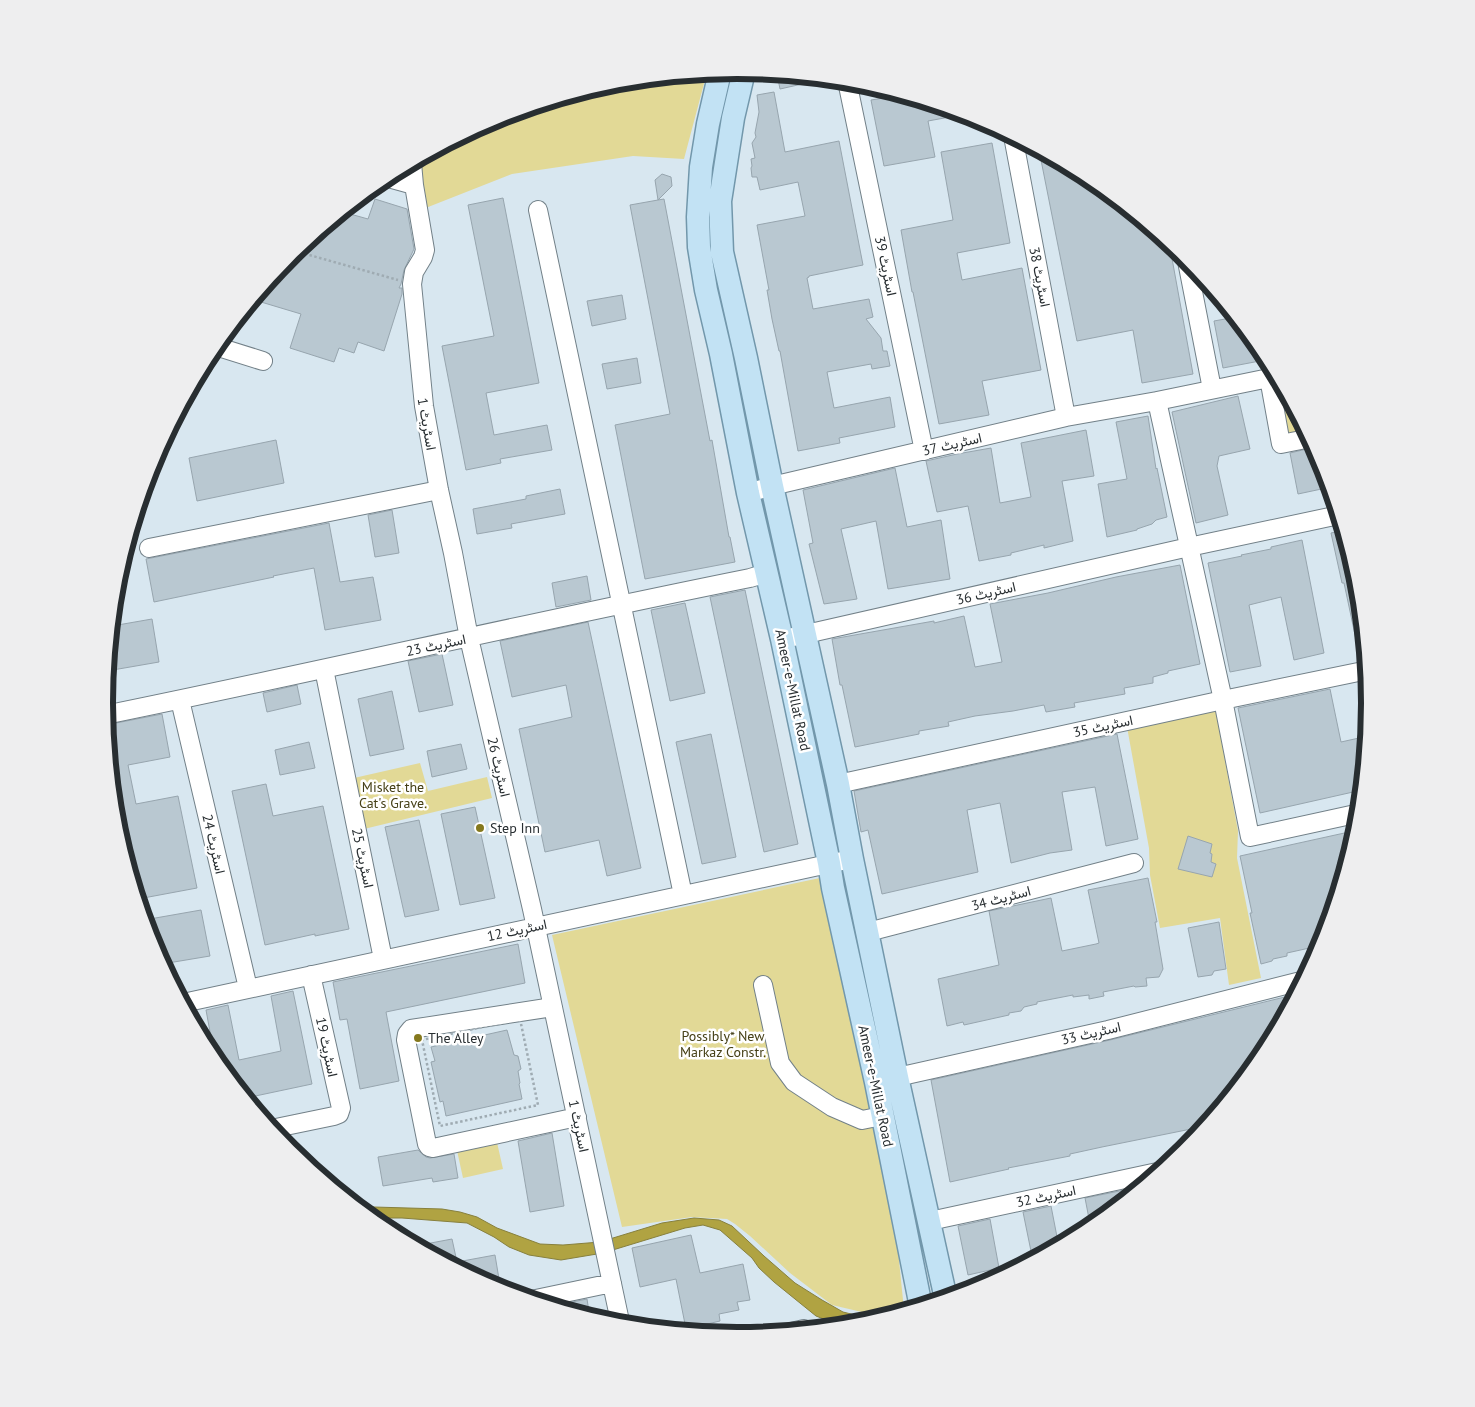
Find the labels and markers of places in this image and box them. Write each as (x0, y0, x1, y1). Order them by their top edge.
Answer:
place label: Step Inn (490, 819, 540, 837)
marker: Step Inn (474, 822, 486, 834)
place label: The Alley (428, 1029, 484, 1047)
marker: The Alley (412, 1032, 424, 1044)

